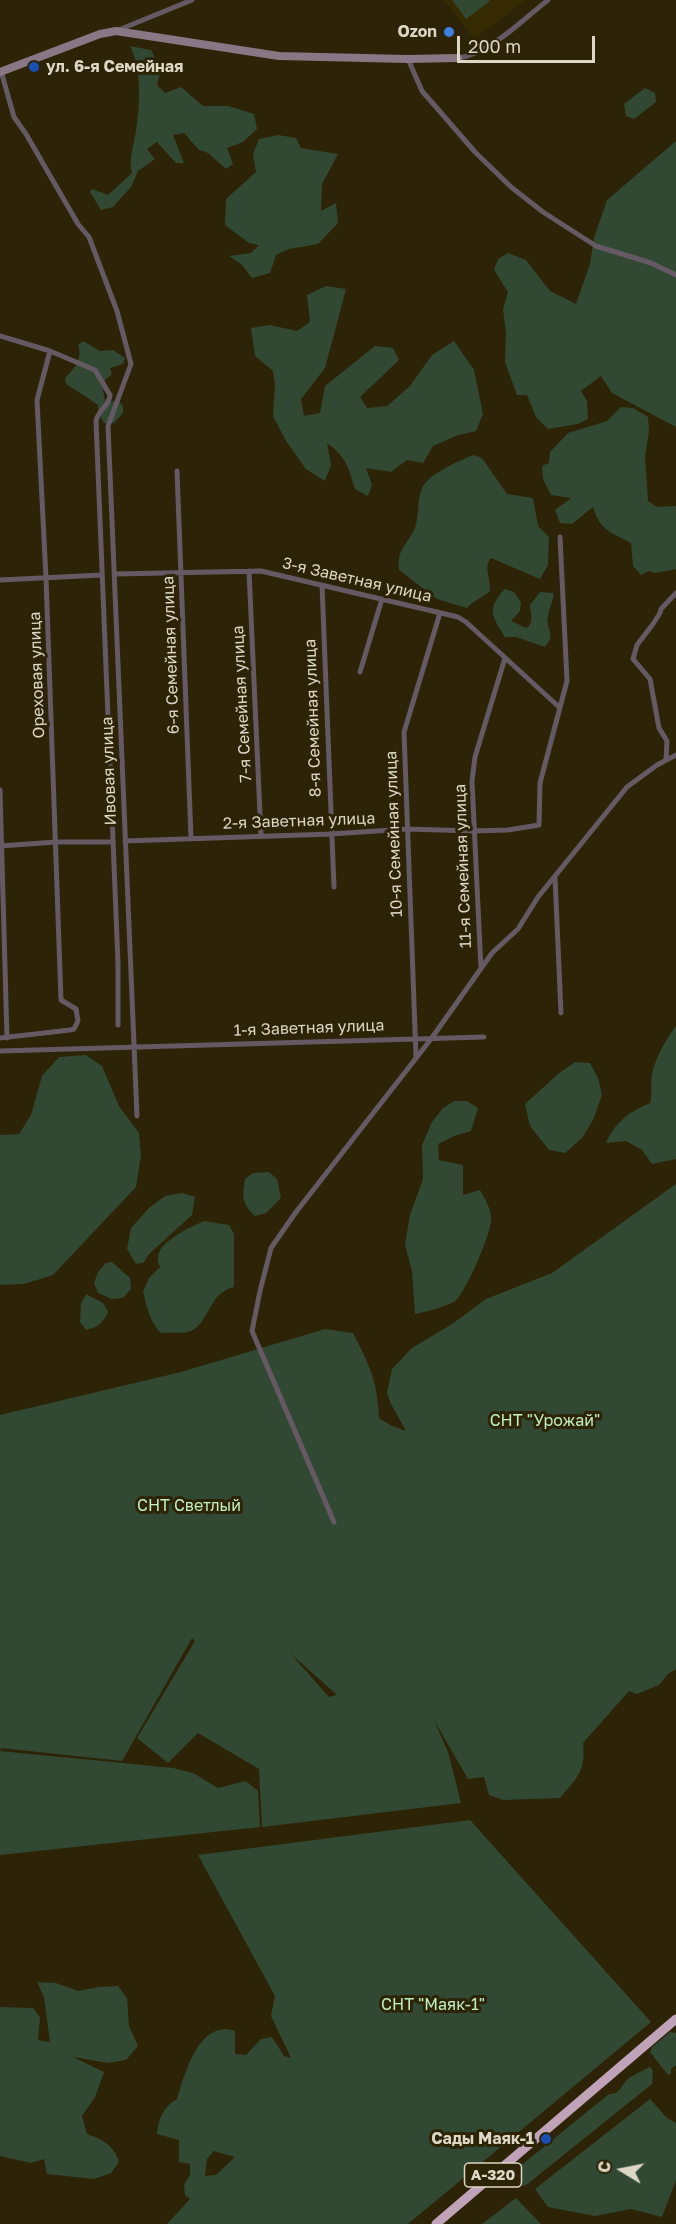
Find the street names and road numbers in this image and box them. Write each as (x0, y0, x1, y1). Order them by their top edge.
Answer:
street label: 3-я Заветная улица (280, 553, 434, 607)
street label: 6-я Семейная улица (159, 576, 183, 734)
street label: Ореховая улица (25, 611, 49, 739)
street label: 7-я Семейная улица (228, 625, 256, 783)
street label: 8-я Семейная улица (301, 638, 325, 798)
street label: Ивовая улица (98, 716, 120, 826)
street label: 10-я Семейная улица (382, 751, 406, 917)
street label: 11-я Семейная улица (451, 784, 475, 948)
street label: 2-я Заветная улица (222, 809, 376, 833)
street label: 1-я Заветная улица (233, 1016, 385, 1040)
road number: А-320 (464, 2163, 522, 2187)

